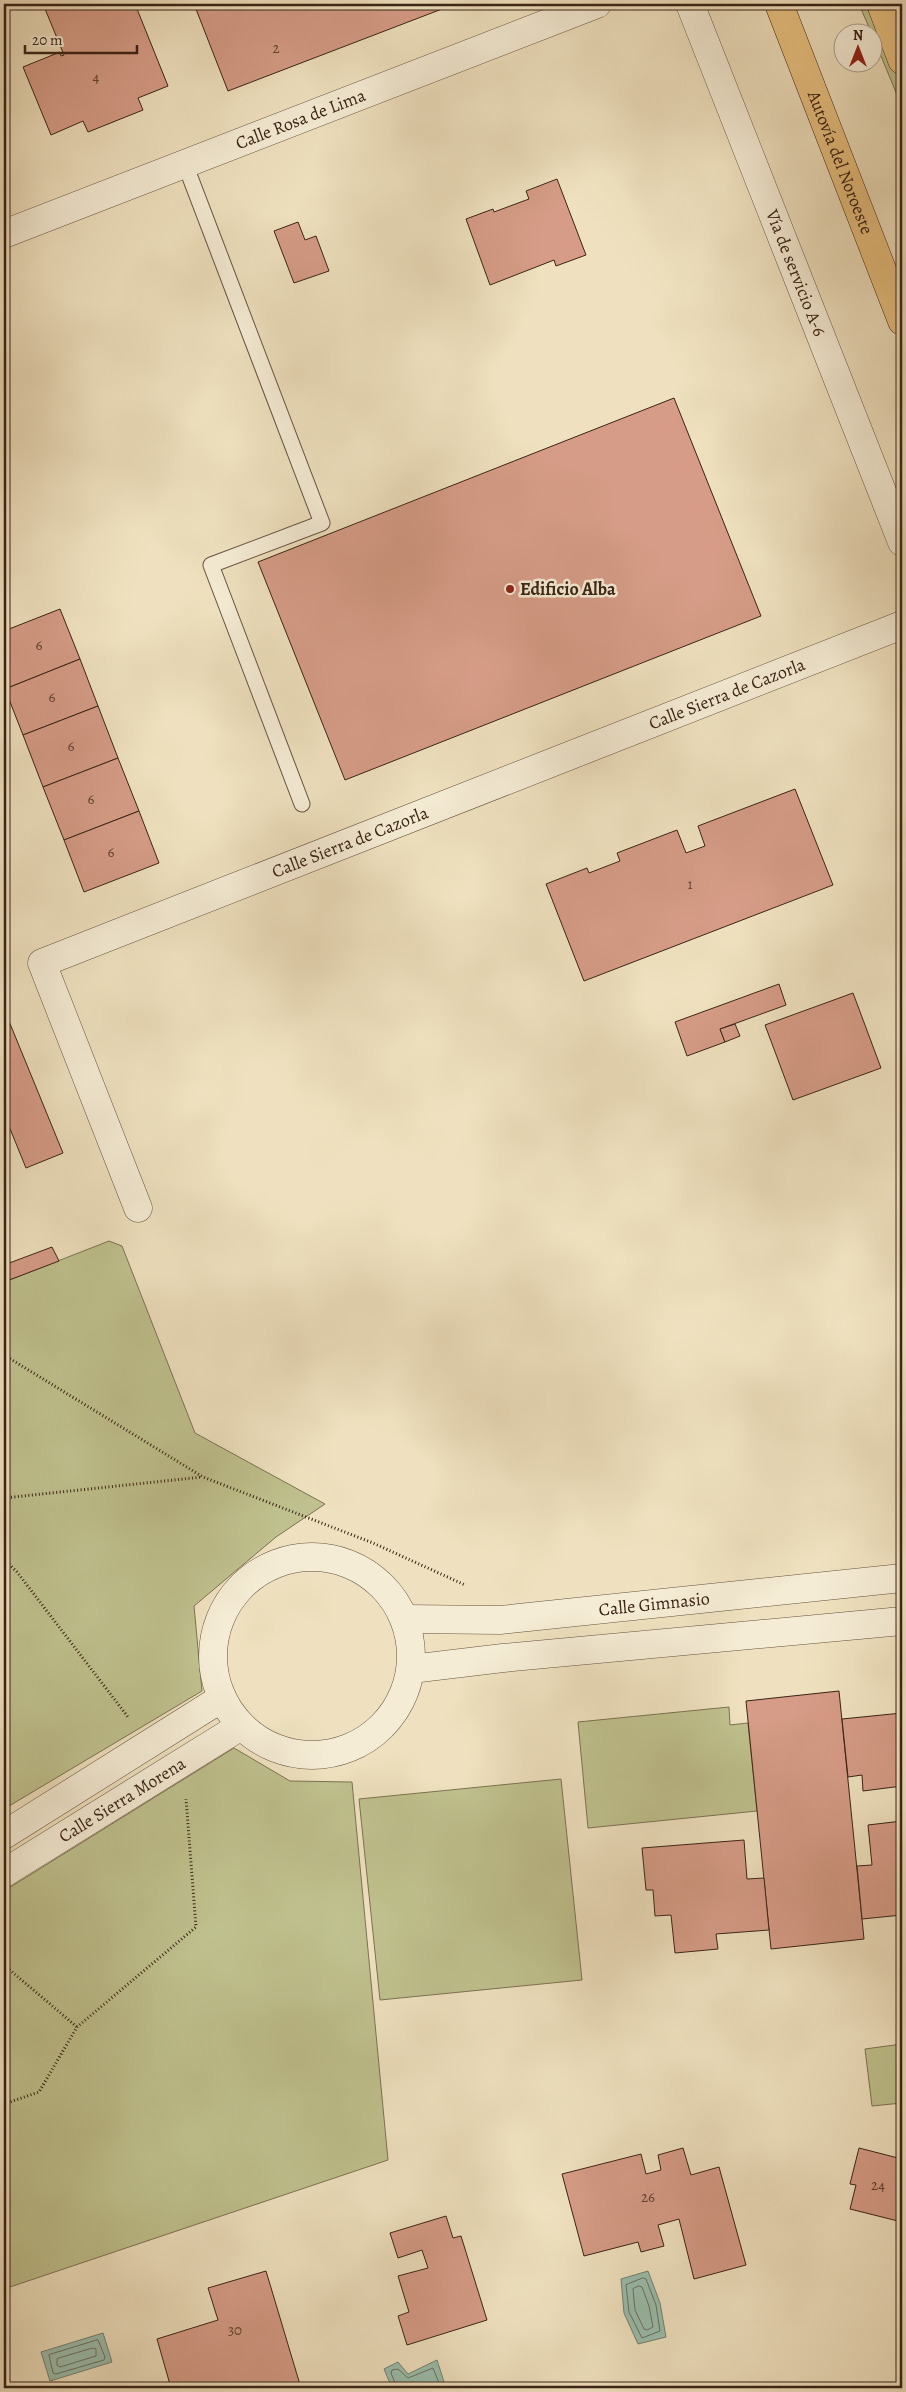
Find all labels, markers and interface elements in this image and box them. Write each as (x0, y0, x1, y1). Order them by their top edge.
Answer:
scale bar (25, 22, 138, 54)
north arrow (834, 22, 884, 72)
text: N (853, 26, 863, 45)
text: 20 m (32, 30, 63, 50)
house number: 2 (272, 38, 280, 58)
house number: 4 (93, 67, 100, 87)
street label: Calle Rosa de Lima (232, 83, 370, 155)
street label: Autovía del Noroeste (801, 86, 879, 238)
street label: Vía de servicio A-6 (760, 205, 832, 340)
place label: Edificio Alba (520, 577, 616, 601)
marker: Edificio Alba (504, 583, 516, 595)
house number: 6 (36, 635, 43, 655)
street label: Calle Sierra de Cazorla (645, 652, 809, 735)
house number: 6 (49, 687, 56, 707)
house number: 6 (68, 736, 75, 756)
house number: 6 (88, 789, 95, 809)
street label: Calle Sierra de Cazorla (268, 800, 432, 884)
house number: 6 (108, 842, 115, 862)
house number: 1 (687, 874, 693, 894)
street label: Calle Gimnasio (597, 1586, 711, 1622)
street label: Calle Sierra Morena (54, 1751, 191, 1848)
house number: 24 (871, 2175, 885, 2195)
house number: 26 (641, 2187, 655, 2207)
house number: 30 (228, 2320, 242, 2340)

